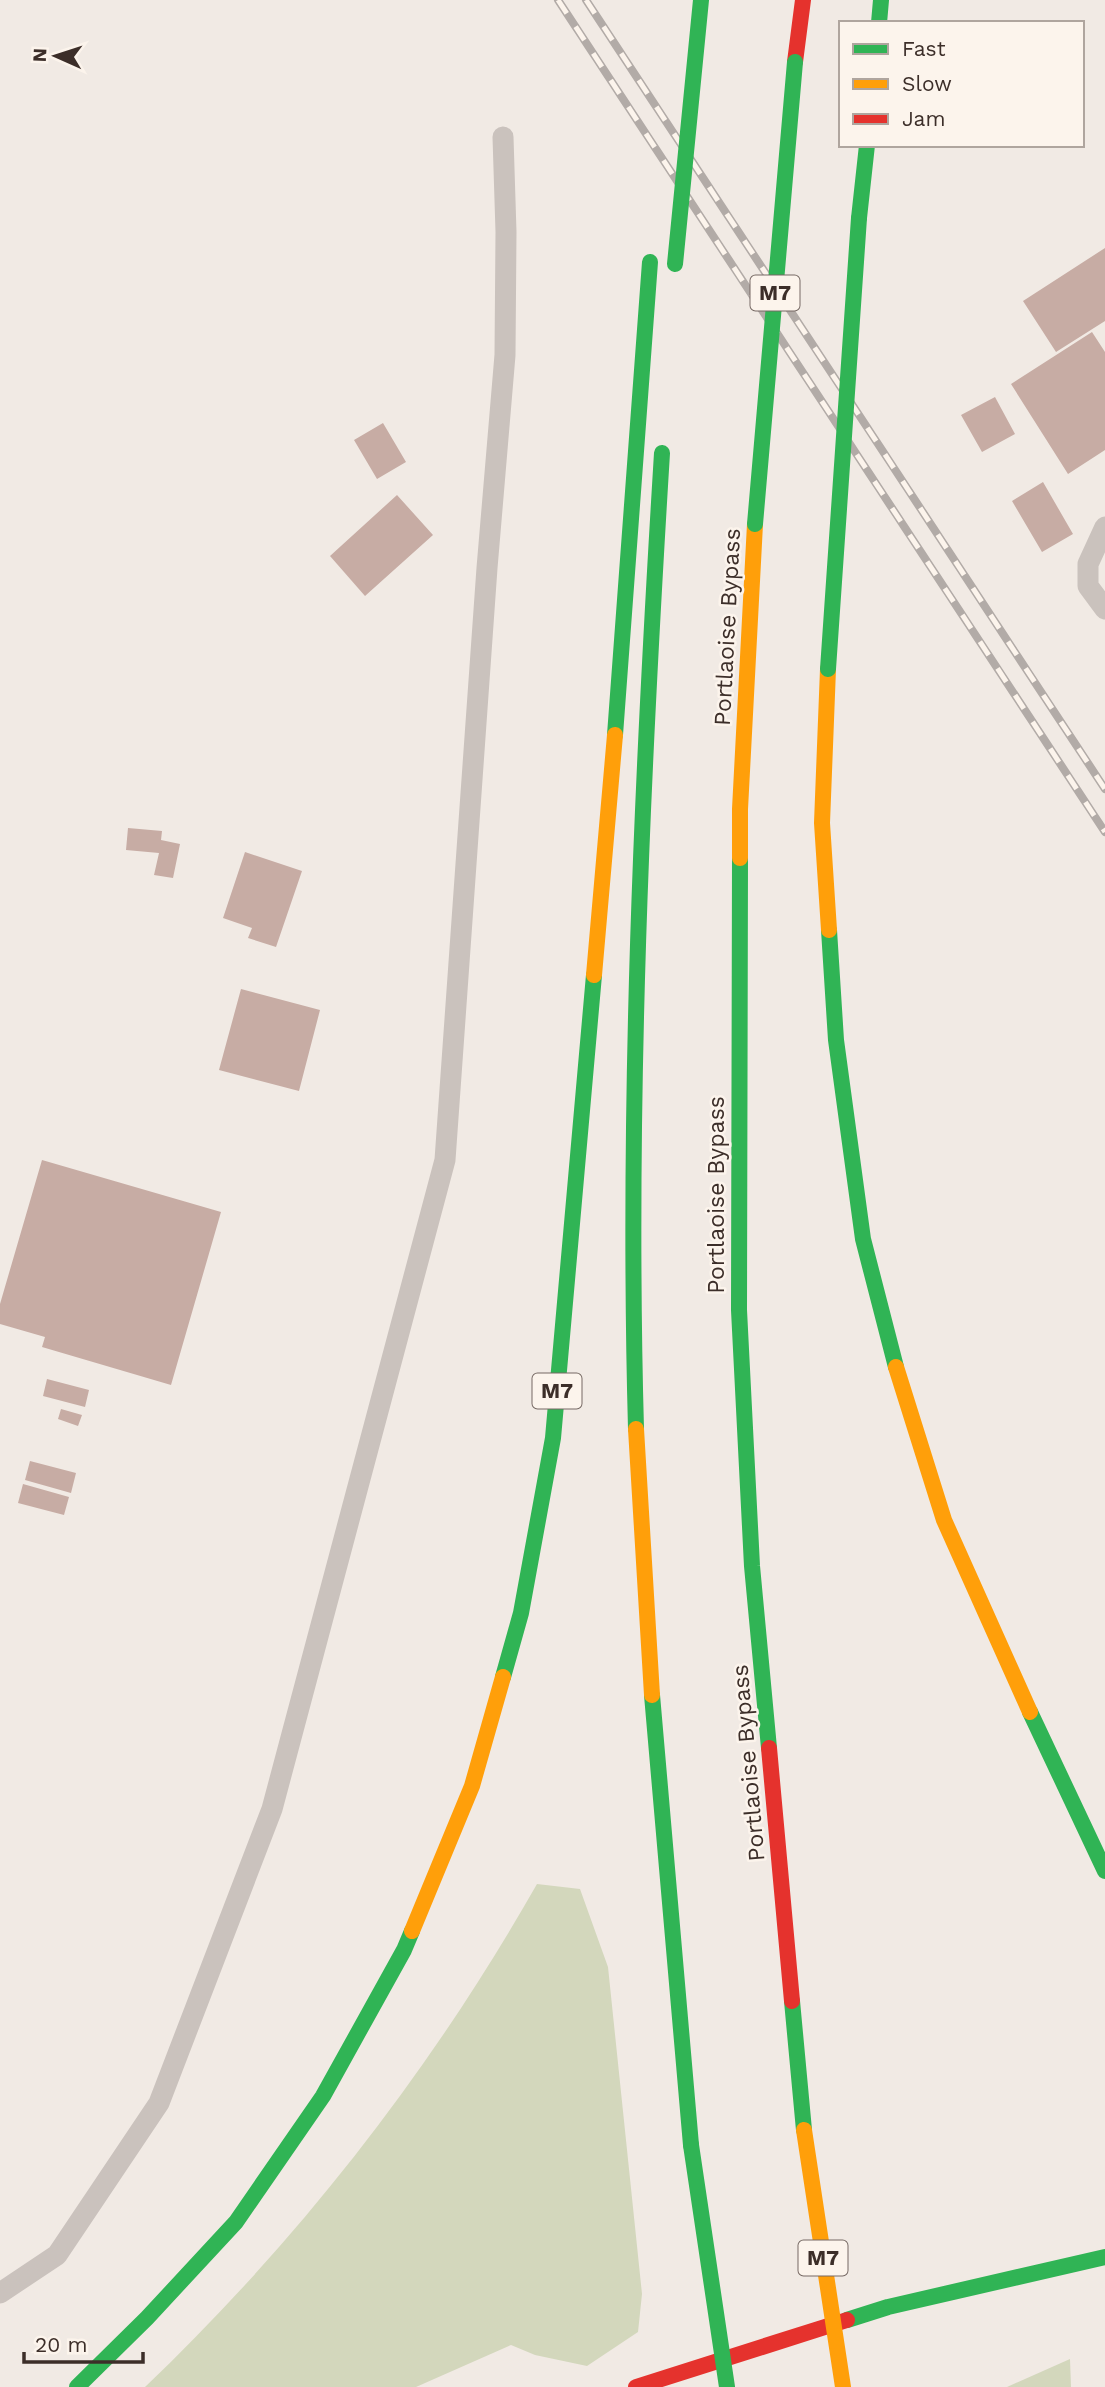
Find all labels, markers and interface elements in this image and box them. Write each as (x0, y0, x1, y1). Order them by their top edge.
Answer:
north arrow (21, 21, 91, 91)
legend (839, 21, 1084, 147)
text: Fast (902, 36, 946, 61)
text: N (28, 47, 51, 63)
text: Slow (902, 71, 952, 96)
text: Jam (902, 106, 945, 131)
road number: M7 (750, 276, 800, 310)
street label: Portlaoise Bypass (709, 528, 746, 726)
street label: Portlaoise Bypass (703, 1096, 730, 1294)
road number: M7 (532, 1374, 582, 1408)
street label: Portlaoise Bypass (726, 1663, 771, 1863)
road number: M7 (798, 2240, 848, 2276)
scale bar (24, 2320, 144, 2364)
text: 20 m (35, 2332, 87, 2357)

